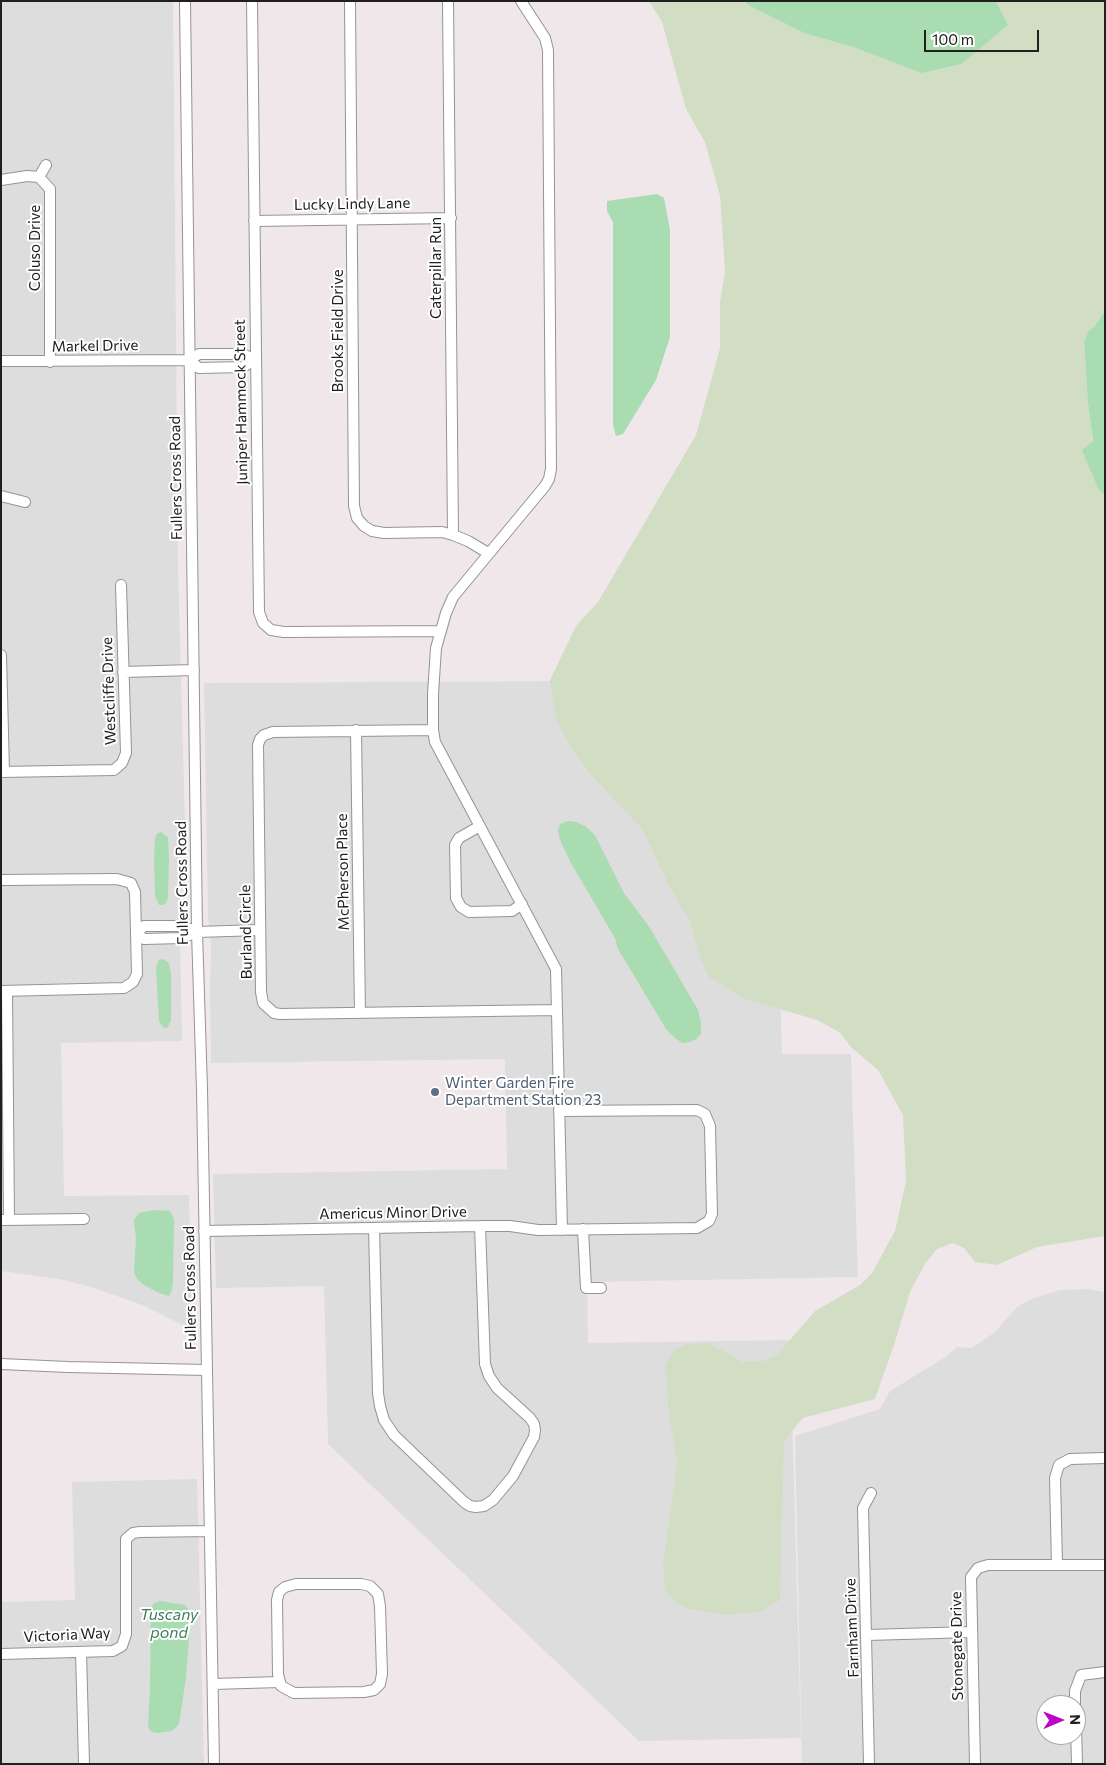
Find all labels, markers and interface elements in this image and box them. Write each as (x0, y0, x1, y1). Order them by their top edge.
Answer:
scale bar (926, 20, 1041, 52)
text: 100 m (932, 30, 974, 48)
street label: Lucky Lindy Lane (294, 194, 410, 214)
street label: Coluso Drive (26, 205, 44, 291)
street label: Caterpillar Run (427, 217, 445, 319)
street label: Brooks Field Drive (329, 269, 347, 393)
street label: Juniper Hammock Street (231, 319, 251, 485)
street label: Markel Drive (52, 336, 138, 356)
street label: Fullers Cross Road (166, 416, 186, 540)
street label: Westcliffe Drive (98, 637, 120, 745)
street label: McPherson Place (333, 813, 353, 931)
street label: Fullers Cross Road (172, 821, 192, 945)
street label: Burland Circle (236, 884, 256, 980)
place label: Winter Garden Fire Department Station 23 (445, 1074, 601, 1109)
marker: Winter Garden Fire Department Station 23 (429, 1086, 441, 1098)
street label: Americus Minor Drive (319, 1203, 467, 1223)
street label: Fullers Cross Road (180, 1226, 200, 1350)
street label: Farnham Drive (841, 1578, 863, 1678)
street label: Stonegate Drive (947, 1591, 967, 1701)
water label: Tuscany pond (140, 1605, 198, 1643)
street label: Victoria Way (23, 1624, 111, 1646)
north arrow (1036, 1695, 1086, 1745)
text: N (1067, 1714, 1084, 1725)

